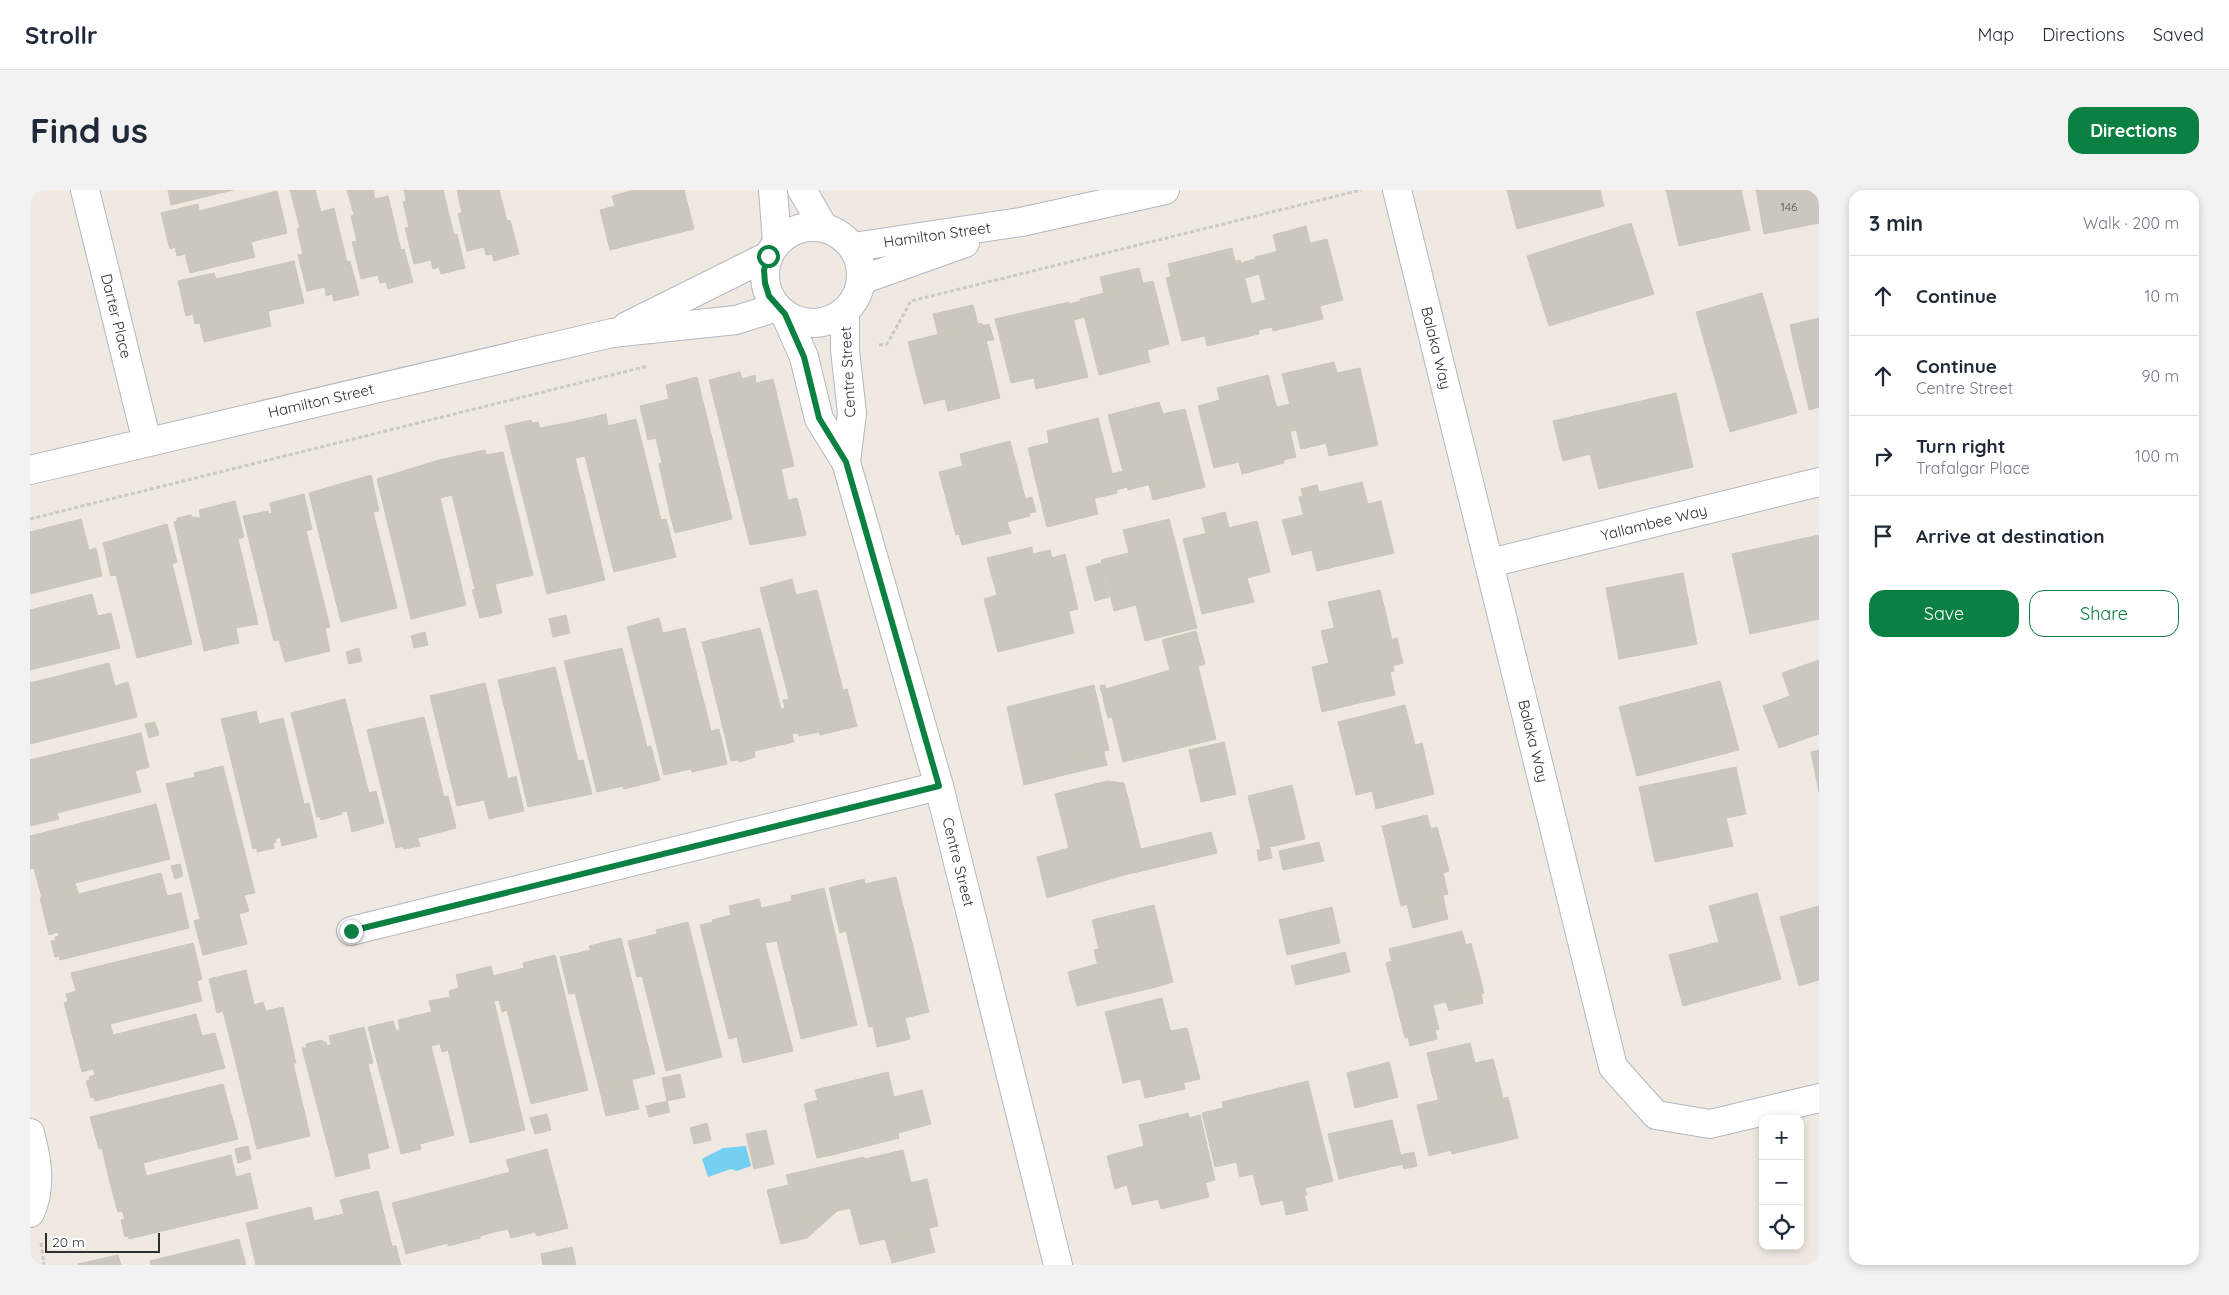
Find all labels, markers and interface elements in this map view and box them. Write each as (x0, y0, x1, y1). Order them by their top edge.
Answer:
text: Strollr (25, 20, 97, 50)
text: Map (1977, 23, 2014, 46)
text: Directions (2042, 23, 2125, 46)
text: Saved (2153, 23, 2204, 46)
button: Directions (2068, 107, 2199, 154)
text: Find us (30, 108, 148, 152)
house number: 146 (1780, 199, 1798, 214)
text: 3 min (1869, 210, 1923, 236)
text: Walk · 200 m (2083, 213, 2179, 233)
street label: Hamilton Street (882, 218, 992, 251)
route start (757, 245, 780, 268)
street label: Darter Place (97, 272, 136, 360)
icon: ahead (1869, 282, 1897, 310)
text: Continue (1916, 284, 1997, 308)
text: 10 m (2145, 286, 2179, 306)
street label: Balaka Way (1417, 305, 1456, 391)
street label: Centre Street (836, 326, 859, 418)
text: Continue (1916, 354, 1997, 378)
icon: ahead (1869, 362, 1897, 390)
text: 90 m (2142, 366, 2179, 386)
text: Centre Street (1916, 378, 2013, 398)
street label: Hamilton Street (266, 379, 376, 422)
text: Turn right (1916, 434, 2005, 458)
icon: right (1869, 442, 1897, 470)
text: 100 m (2135, 446, 2179, 466)
text: Trafalgar Place (1916, 458, 2030, 478)
street label: Yallambee Way (1599, 500, 1709, 545)
icon: arrive (1869, 522, 1897, 550)
text: Arrive at destination (1916, 524, 2105, 548)
button: Save (1869, 590, 2019, 637)
button: Share (2029, 590, 2179, 637)
street label: Balaka Way (1514, 698, 1553, 784)
street label: Centre Street (938, 815, 979, 908)
route end (340, 920, 363, 943)
map controls (1759, 1115, 1804, 1250)
button: + (1759, 1115, 1804, 1160)
button: − (1759, 1160, 1804, 1205)
button: locate (1759, 1205, 1804, 1250)
scale bar (45, 1230, 160, 1253)
text: 20 m (52, 1233, 85, 1251)

